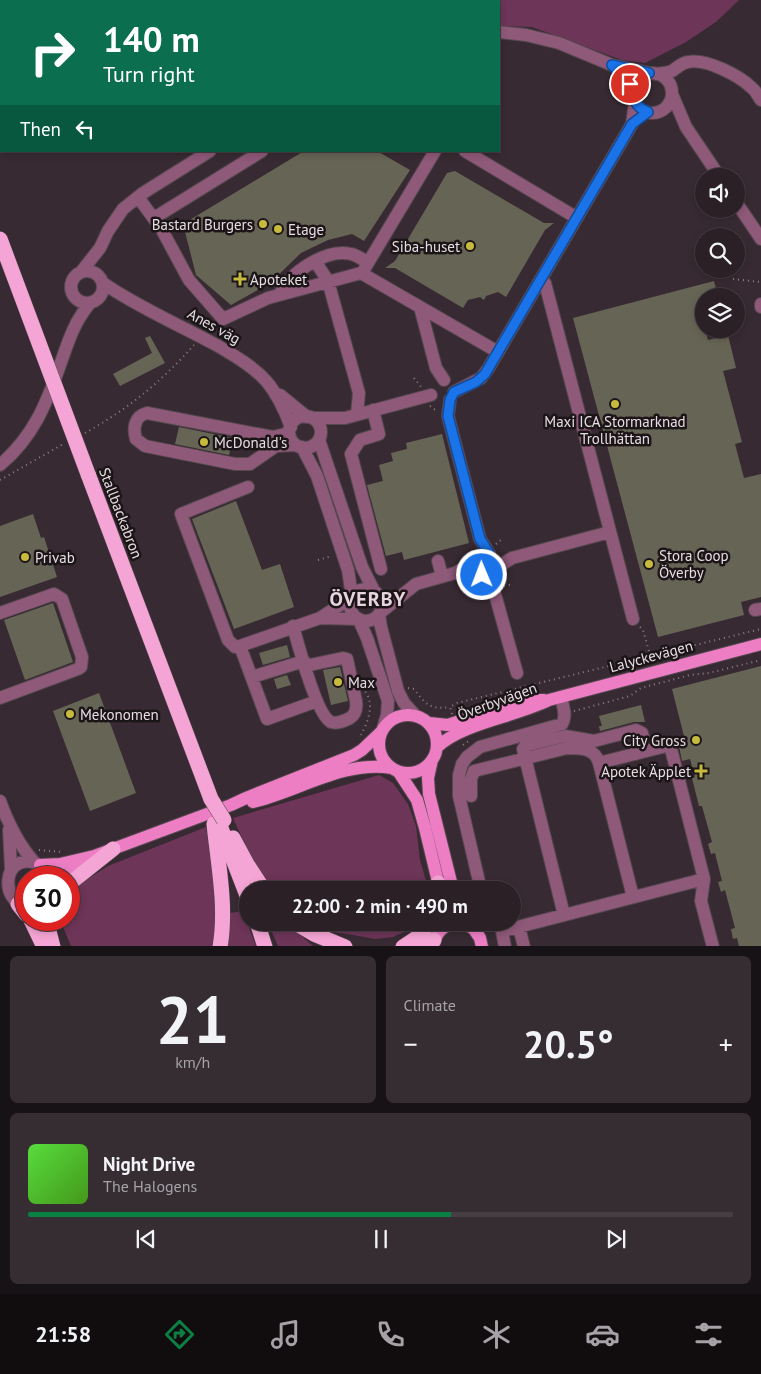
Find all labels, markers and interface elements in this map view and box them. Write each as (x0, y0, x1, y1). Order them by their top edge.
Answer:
text: 140 m (103, 16, 200, 62)
icon: right (20, 20, 85, 85)
text: Turn right (103, 60, 195, 88)
pin (609, 63, 651, 105)
icon: arrive (616, 70, 644, 98)
icon: left (71, 115, 99, 143)
text: Then (20, 117, 61, 141)
map controls (695, 168, 745, 338)
button: sound (695, 168, 745, 218)
place label: Bastard Burgers (152, 215, 253, 234)
marker: Bastard Burgers (257, 218, 269, 230)
place label: Etage (288, 220, 324, 239)
marker: Etage (272, 223, 284, 235)
button: search (695, 228, 745, 278)
place label: Siba-huset (392, 237, 460, 256)
marker: Siba-huset (464, 240, 476, 252)
place label: Apoteket (250, 270, 307, 289)
marker: Apoteket (234, 273, 246, 285)
button: layers (695, 288, 745, 338)
street label: Anes väg (184, 304, 244, 348)
marker: Maxi ICA Stormarknad Trollhättan (609, 398, 621, 410)
place label: Maxi ICA Stormarknad Trollhättan (544, 412, 686, 448)
place label: McDonald's (214, 433, 287, 452)
marker: McDonald's (198, 436, 210, 448)
street label: Stallbackabron (95, 465, 147, 561)
place label: Stora Coop Överby (659, 546, 729, 582)
place label: Privab (35, 548, 75, 567)
position arrow (455, 548, 507, 600)
marker: Privab (19, 551, 31, 563)
marker: Stora Coop Överby (643, 558, 655, 570)
district label: ÖVERBY (330, 586, 406, 612)
street label: Lalyckevägen (607, 636, 695, 676)
place label: Max (348, 673, 375, 692)
marker: Max (332, 676, 344, 688)
street label: Överbyvägen (455, 678, 539, 724)
place label: Mekonomen (80, 705, 159, 724)
marker: Mekonomen (64, 708, 76, 720)
place label: City Gross (623, 731, 686, 750)
marker: City Gross (690, 734, 702, 746)
place label: Apotek Äpplet (601, 762, 691, 781)
marker: Apotek Äpplet (695, 765, 707, 777)
speed limit sign: 30 (15, 866, 80, 931)
text: 22:00 · 2 min · 490 m (292, 894, 468, 918)
text: 21 (156, 977, 230, 1061)
text: Climate (404, 995, 456, 1015)
text: 20.5° (523, 1019, 614, 1068)
text: − (404, 1025, 418, 1062)
text: + (719, 1025, 733, 1062)
text: km/h (175, 1052, 210, 1072)
text: Night Drive (103, 1152, 195, 1176)
text: The Halogens (103, 1176, 197, 1196)
icon: previous (132, 1225, 160, 1253)
icon: pause (367, 1225, 395, 1253)
icon: next (602, 1225, 630, 1253)
icon: directions (162, 1317, 197, 1352)
icon: music (268, 1317, 303, 1352)
icon: phone (373, 1317, 408, 1352)
icon: climate (479, 1317, 514, 1352)
icon: car (585, 1317, 620, 1352)
icon: filters (691, 1317, 726, 1352)
text: 21:58 (35, 1320, 91, 1348)

